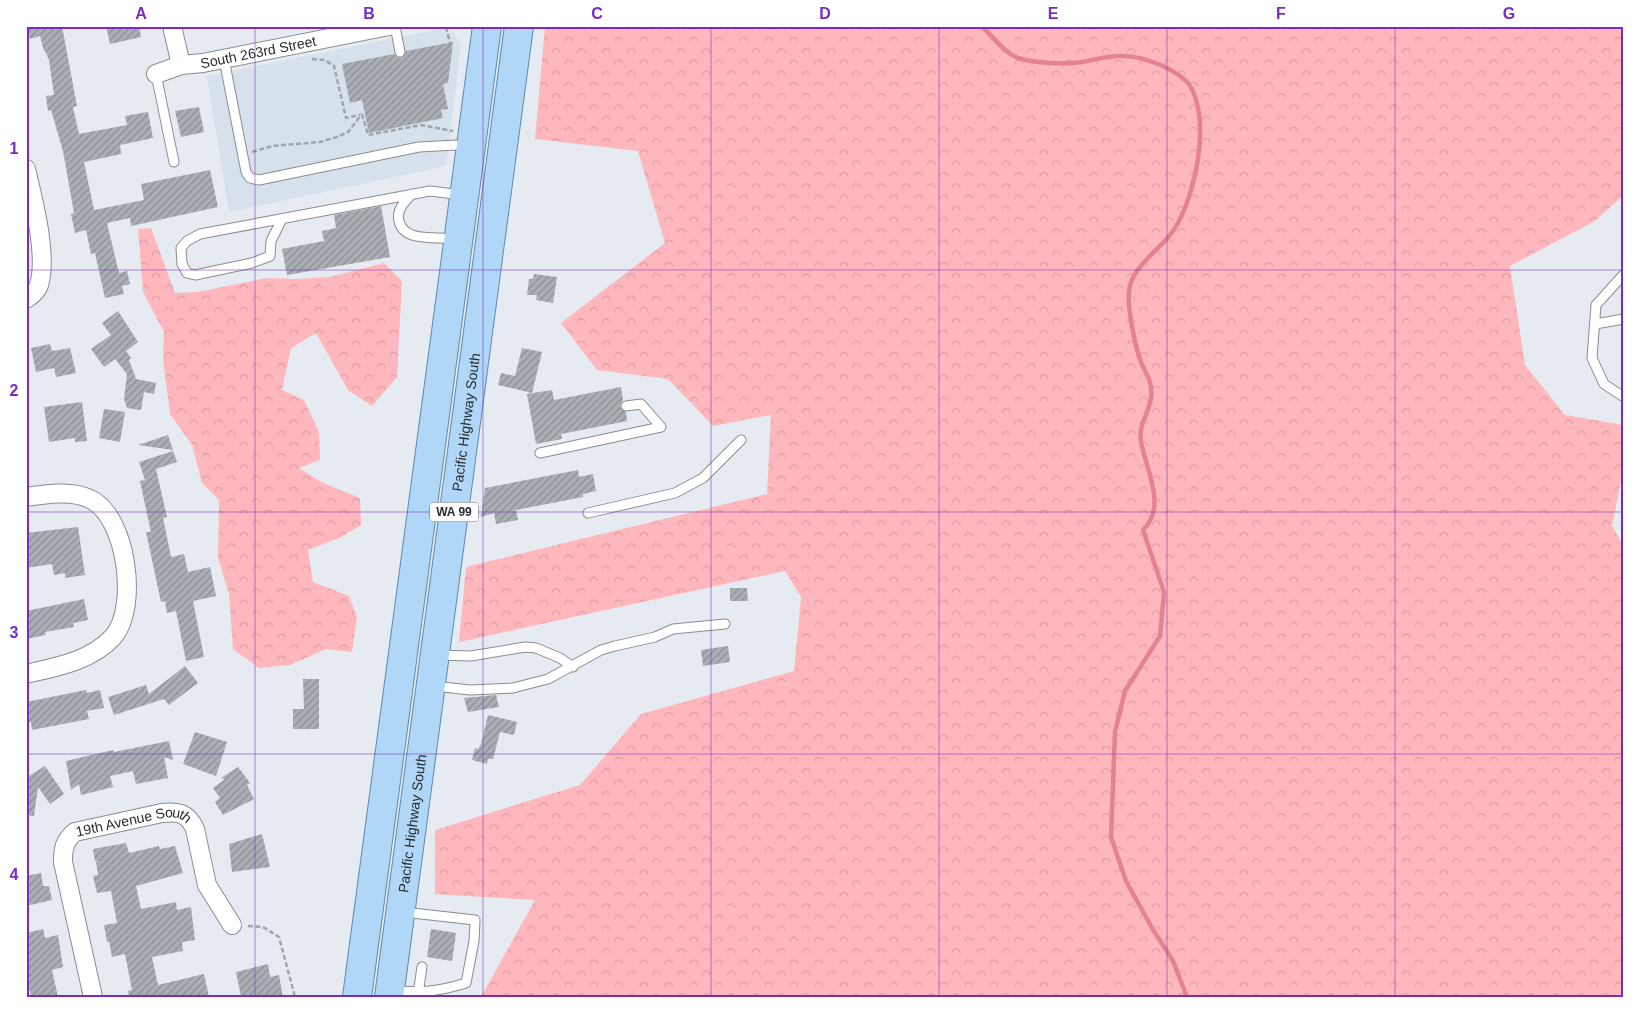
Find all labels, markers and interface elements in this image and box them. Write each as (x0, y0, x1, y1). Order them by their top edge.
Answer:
text: A (135, 5, 147, 22)
text: B (363, 5, 375, 22)
text: C (591, 5, 603, 22)
text: D (819, 5, 831, 22)
text: E (1048, 5, 1059, 22)
text: F (1276, 5, 1286, 22)
text: G (1503, 5, 1515, 22)
street label: South 263rd Street (199, 33, 318, 71)
text: 1 (10, 140, 19, 157)
street label: Pacific Highway South (449, 352, 483, 492)
text: 2 (10, 382, 19, 399)
road number: WA 99 (430, 502, 478, 522)
text: 3 (10, 624, 19, 641)
street label: Pacific Highway South (395, 753, 429, 894)
street label: 19th Avenue South (74, 804, 195, 840)
text: 4 (10, 866, 19, 883)

